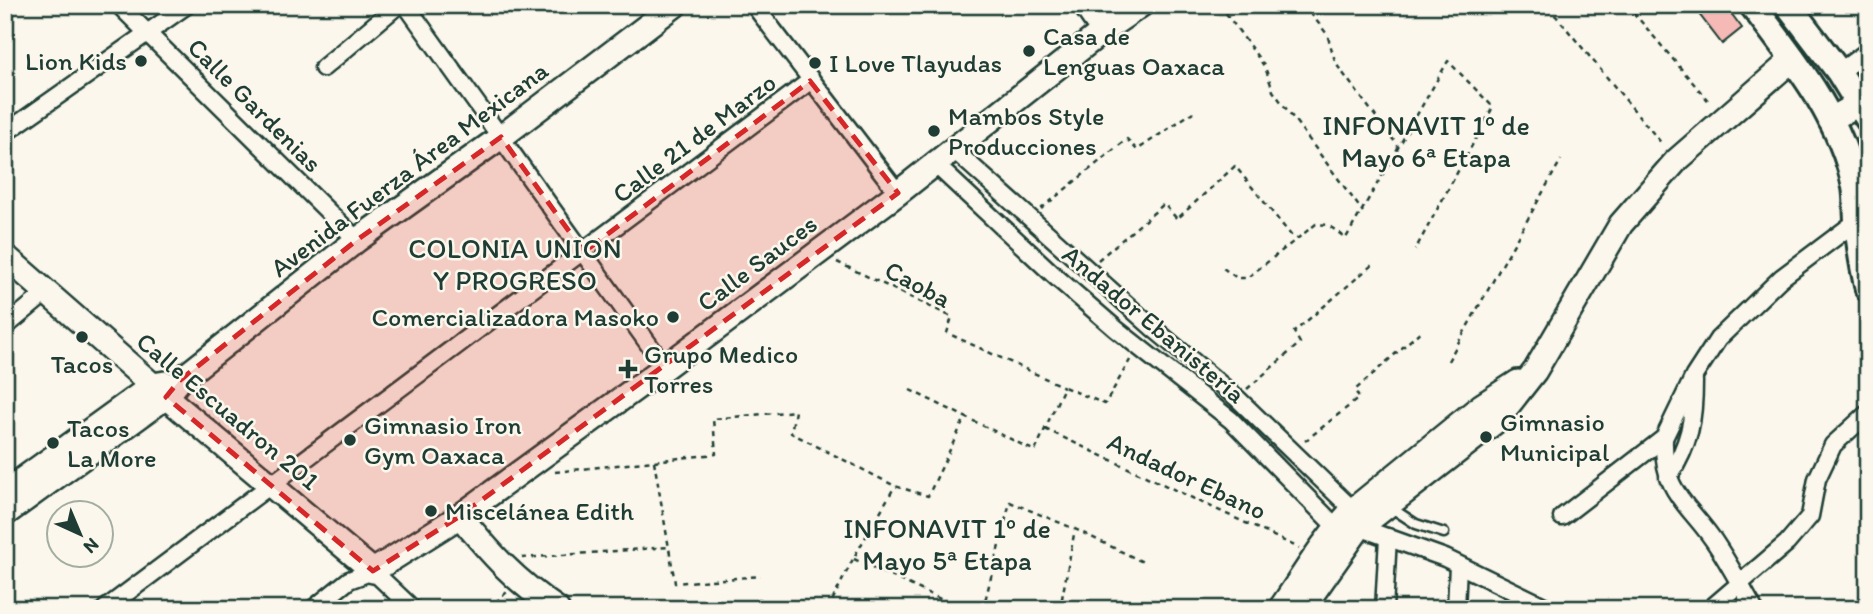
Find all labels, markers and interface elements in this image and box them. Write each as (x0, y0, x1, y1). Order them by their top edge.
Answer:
place label: Casa de Lenguas Oaxaca (1043, 20, 1225, 82)
street label: Calle Gardenias (181, 31, 329, 179)
marker: Casa de Lenguas Oaxaca (1021, 43, 1037, 59)
place label: Lion Kids (25, 45, 127, 77)
place label: I Love Tlayudas (829, 47, 1002, 79)
marker: Lion Kids (133, 53, 149, 69)
street label: Avenida Fuerza Área Mexicana (264, 54, 555, 284)
marker: I Love Tlayudas (807, 55, 823, 71)
street label: Calle 21 de Marzo (606, 66, 782, 210)
place label: Mambos Style Producciones (948, 100, 1104, 162)
district label: INFONAVIT 1º de Mayo 6ª Etapa (1322, 108, 1530, 174)
marker: Mambos Style Producciones (926, 123, 942, 139)
street label: Calle Sauces (691, 208, 823, 318)
district label: COLONIA UNION Y PROGRESO (408, 231, 622, 297)
street label: Andador Ebanistería (1056, 238, 1252, 410)
street label: Caoba (879, 253, 957, 315)
place label: Comercializadora Masoko (371, 301, 659, 333)
marker: Comercializadora Masoko (665, 309, 681, 325)
street label: Calle Escuadron 201 (130, 325, 326, 497)
marker: Tacos (74, 329, 90, 345)
place label: Grupo Medico Torres (644, 338, 798, 400)
place label: Tacos (51, 348, 113, 380)
marker: Grupo Medico Torres (618, 359, 638, 379)
place label: Gimnasio Municipal (1500, 406, 1609, 468)
place label: Gimnasio Iron Gym Oaxaca (364, 409, 522, 471)
place label: Tacos La More (67, 412, 157, 474)
street label: Andador Ebano (1102, 425, 1272, 527)
marker: Gimnasio Municipal (1478, 429, 1494, 445)
marker: Gimnasio Iron Gym Oaxaca (342, 432, 358, 448)
marker: Tacos La More (45, 435, 61, 451)
place label: Miscelánea Edith (445, 495, 634, 527)
north arrow (46, 498, 116, 568)
marker: Miscelánea Edith (423, 503, 439, 519)
district label: INFONAVIT 1º de Mayo 5ª Etapa (843, 511, 1051, 577)
text: N (79, 533, 104, 559)

